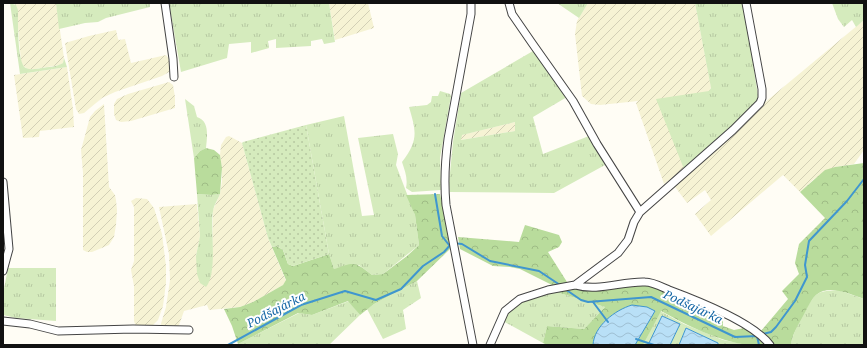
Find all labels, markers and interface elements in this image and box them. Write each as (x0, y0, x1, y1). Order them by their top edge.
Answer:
water label: Podšajárka (660, 285, 726, 328)
water label: Podšajárka (243, 288, 308, 332)

